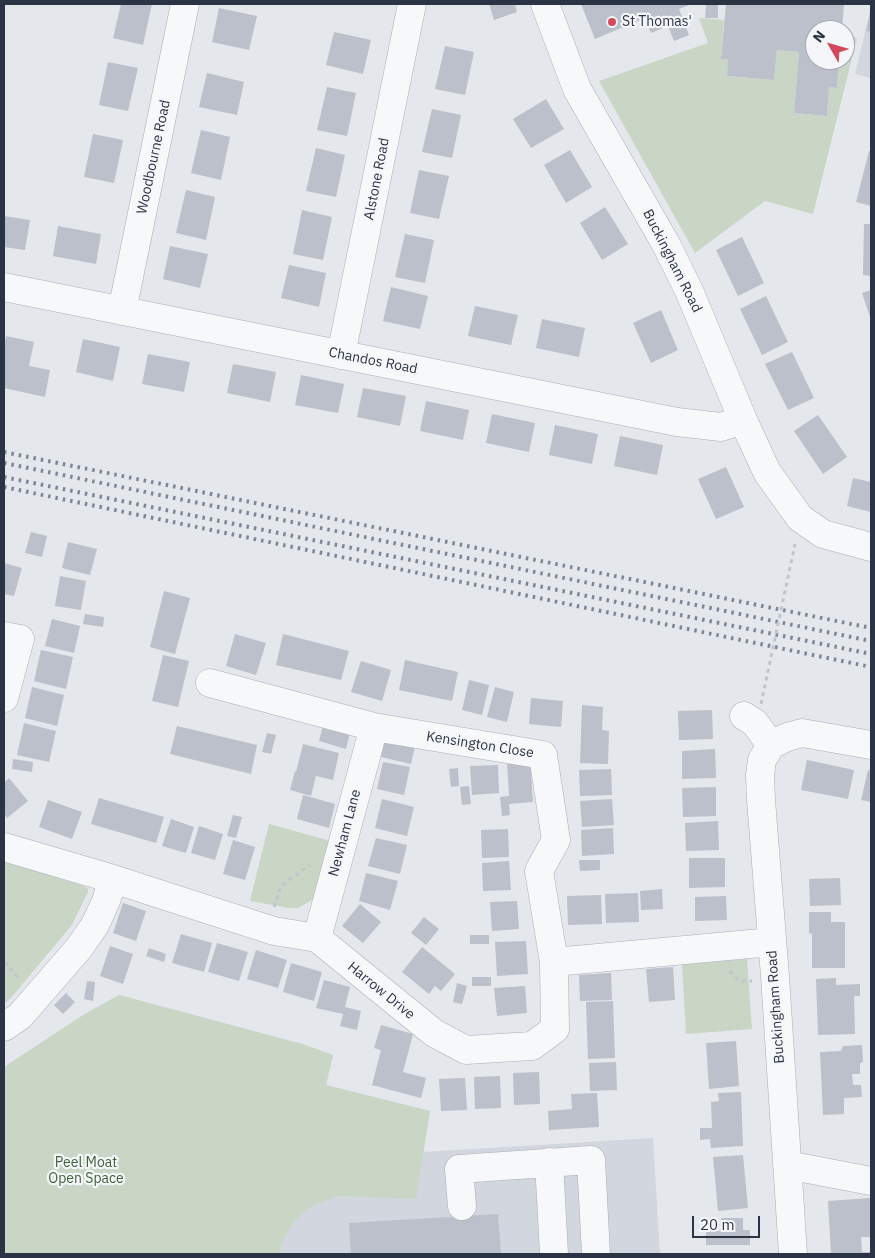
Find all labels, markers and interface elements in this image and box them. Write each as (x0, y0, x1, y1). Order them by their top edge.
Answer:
place label: St Thomas' (622, 14, 692, 30)
marker: St Thomas' (606, 16, 618, 28)
north arrow (805, 20, 855, 70)
text: N (809, 27, 829, 46)
street label: Woodbourne Road (134, 98, 174, 216)
street label: Alstone Road (361, 136, 393, 222)
street label: Buckingham Road (639, 207, 705, 315)
street label: Chandos Road (327, 344, 419, 378)
street label: Kensington Close (425, 728, 535, 762)
street label: Newham Lane (325, 788, 365, 878)
street label: Buckingham Road (764, 950, 788, 1064)
street label: Harrow Drive (344, 959, 418, 1023)
park label: Peel Moat Open Space (48, 1155, 124, 1188)
scale bar (695, 1206, 762, 1238)
text: 20 m (700, 1215, 735, 1234)

